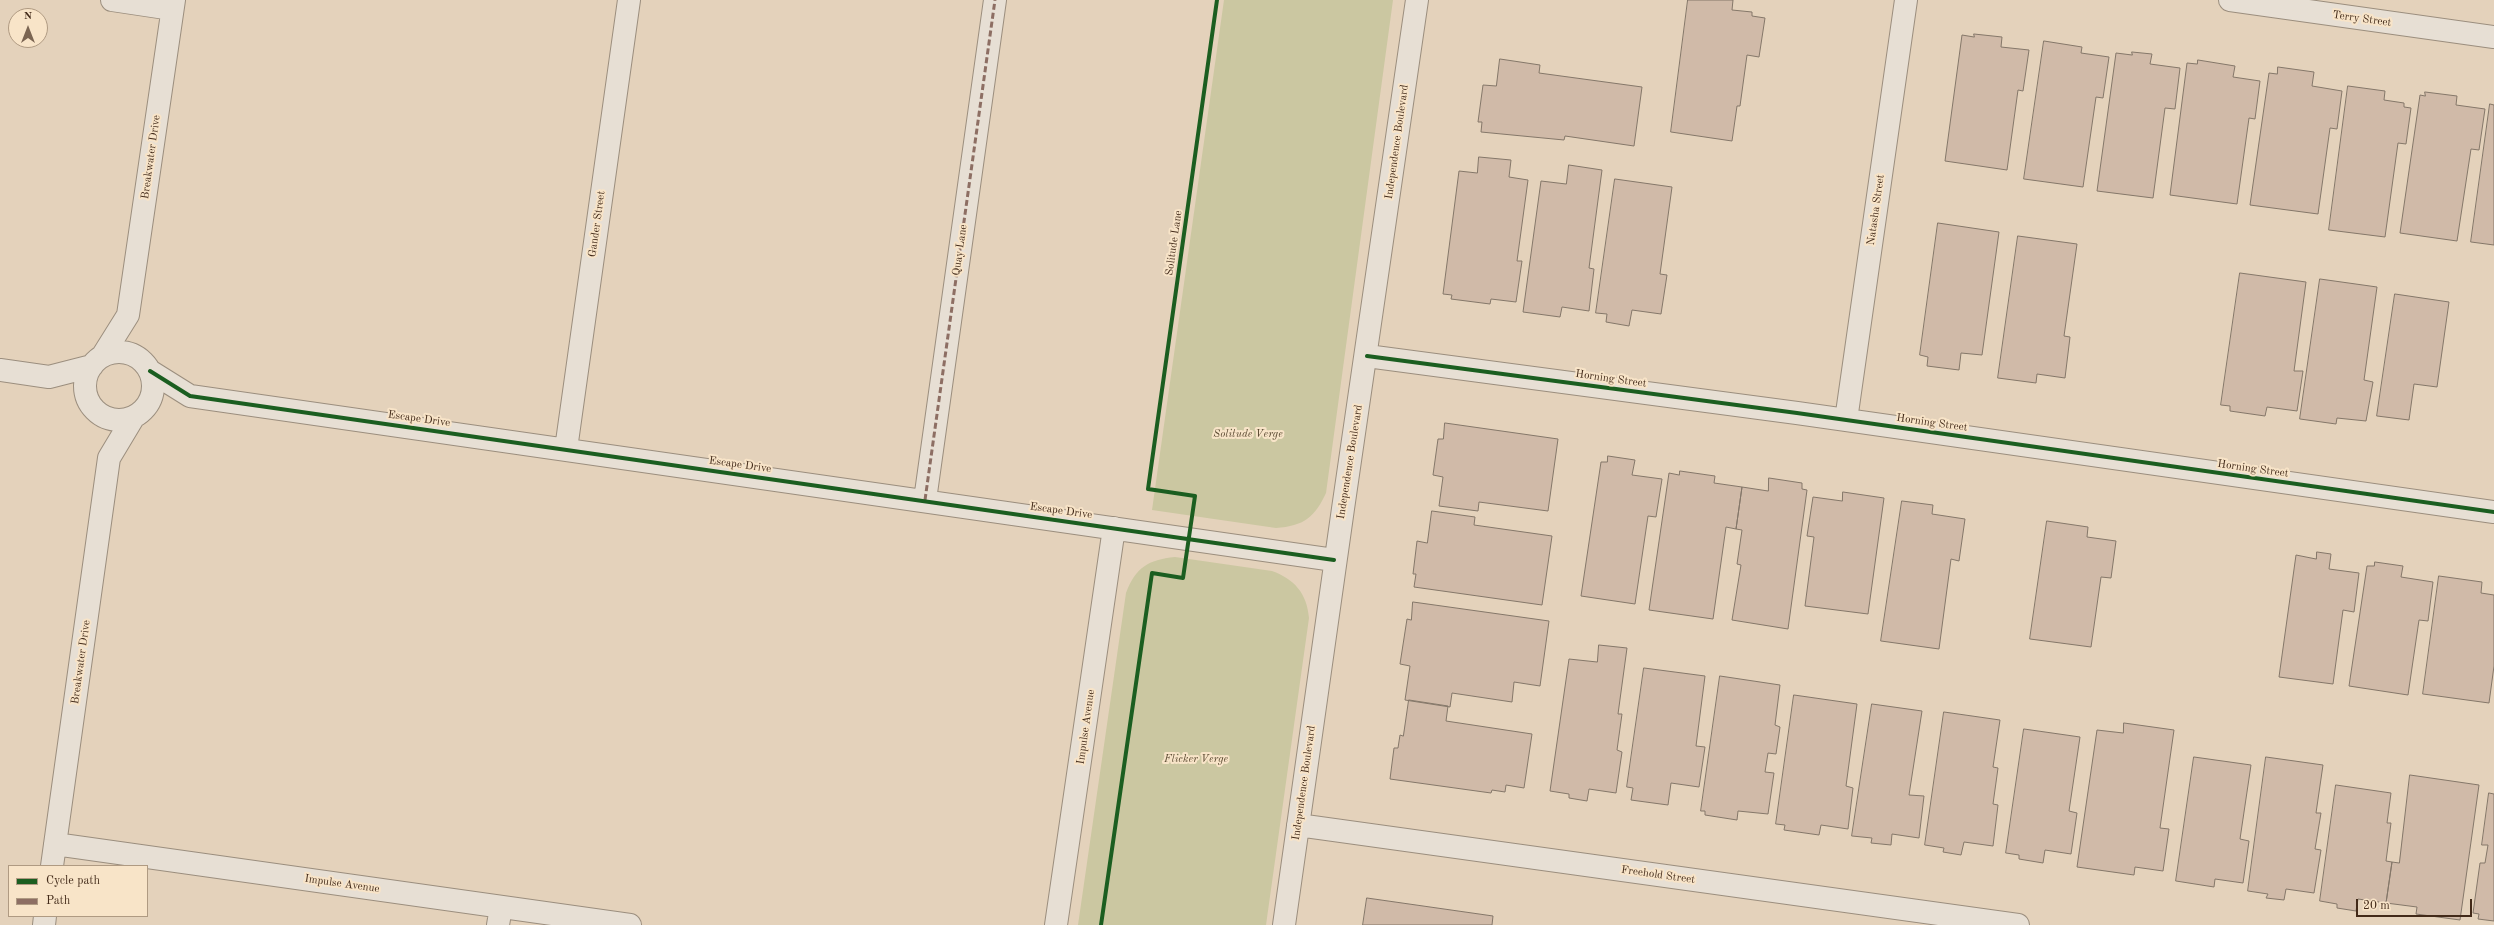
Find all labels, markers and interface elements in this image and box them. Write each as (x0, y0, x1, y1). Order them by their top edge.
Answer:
north arrow (8, 8, 48, 48)
street label: Terry Street (2332, 8, 2392, 30)
text: N (24, 11, 32, 22)
street label: Independence Boulevard (1382, 84, 1412, 200)
street label: Breakwater Drive (139, 114, 163, 200)
street label: Natasha Street (1864, 174, 1888, 246)
street label: Gander Street (586, 190, 608, 258)
street label: Solitude Lane (1163, 210, 1185, 276)
street label: Quay Lane (950, 224, 970, 276)
street label: Horning Street (1575, 367, 1647, 391)
street label: Independence Boulevard (1334, 404, 1366, 520)
street label: Escape Drive (387, 408, 451, 430)
street label: Horning Street (1896, 411, 1968, 435)
park label: Solitude Verge (1213, 427, 1283, 441)
street label: Escape Drive (708, 454, 772, 476)
street label: Horning Street (2217, 457, 2289, 481)
street label: Escape Drive (1029, 500, 1093, 522)
street label: Breakwater Drive (69, 619, 93, 705)
street label: Impulse Avenue (1074, 689, 1098, 765)
street label: Independence Boulevard (1289, 725, 1319, 841)
park label: Flicker Verge (1164, 752, 1228, 766)
street label: Freehold Street (1620, 863, 1696, 887)
legend (8, 865, 148, 917)
street label: Impulse Avenue (304, 872, 380, 896)
text: Cycle path (46, 875, 100, 887)
scale bar (2358, 891, 2474, 917)
text: Path (46, 895, 70, 907)
text: 20 m (2363, 900, 2390, 912)

